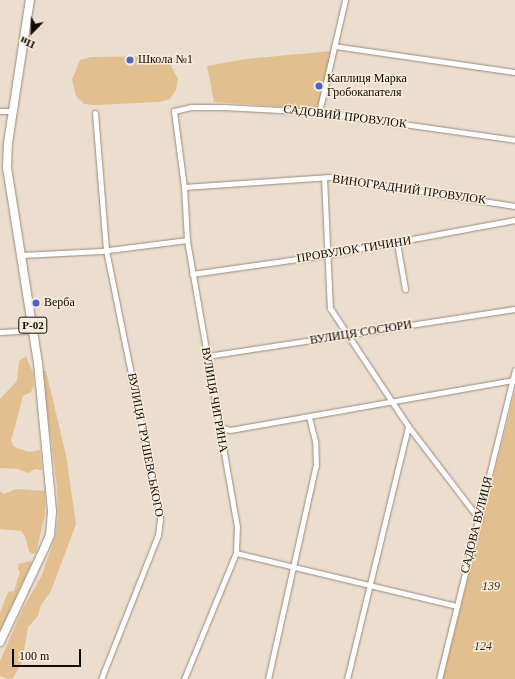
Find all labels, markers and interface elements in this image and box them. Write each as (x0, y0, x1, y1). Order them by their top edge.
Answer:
north arrow (12, 12, 52, 52)
text: Пн (18, 35, 37, 51)
place label: Школа №1 (138, 53, 193, 67)
marker: Школа №1 (125, 55, 135, 65)
place label: Каплиця Марка Гробокапателя (327, 72, 407, 100)
marker: Каплиця Марка Гробокапателя (314, 81, 324, 91)
street label: САДОВИЙ ПРОВУЛОК (282, 102, 408, 132)
street label: ВИНОГРАДНИЙ ПРОВУЛОК (331, 172, 487, 208)
street label: ПРОВУЛОК ТИЧИНИ (296, 234, 412, 266)
place label: Верба (44, 296, 75, 310)
marker: Верба (31, 298, 41, 308)
road number: Р-02 (18, 316, 48, 334)
street label: ВУЛИЦЯ СОСЮРИ (309, 318, 413, 348)
street label: ВУЛИЦЯ ЧИГРИНА (198, 346, 230, 454)
street label: ВУЛИЦЯ ГРУШЕВСЬКОГО (124, 372, 166, 518)
street label: САДОВА ВУЛИЦЯ (458, 475, 496, 575)
park label: 139 (482, 580, 500, 594)
park label: 124 (474, 640, 492, 654)
scale bar (14, 641, 83, 667)
text: 100 m (19, 649, 49, 663)

